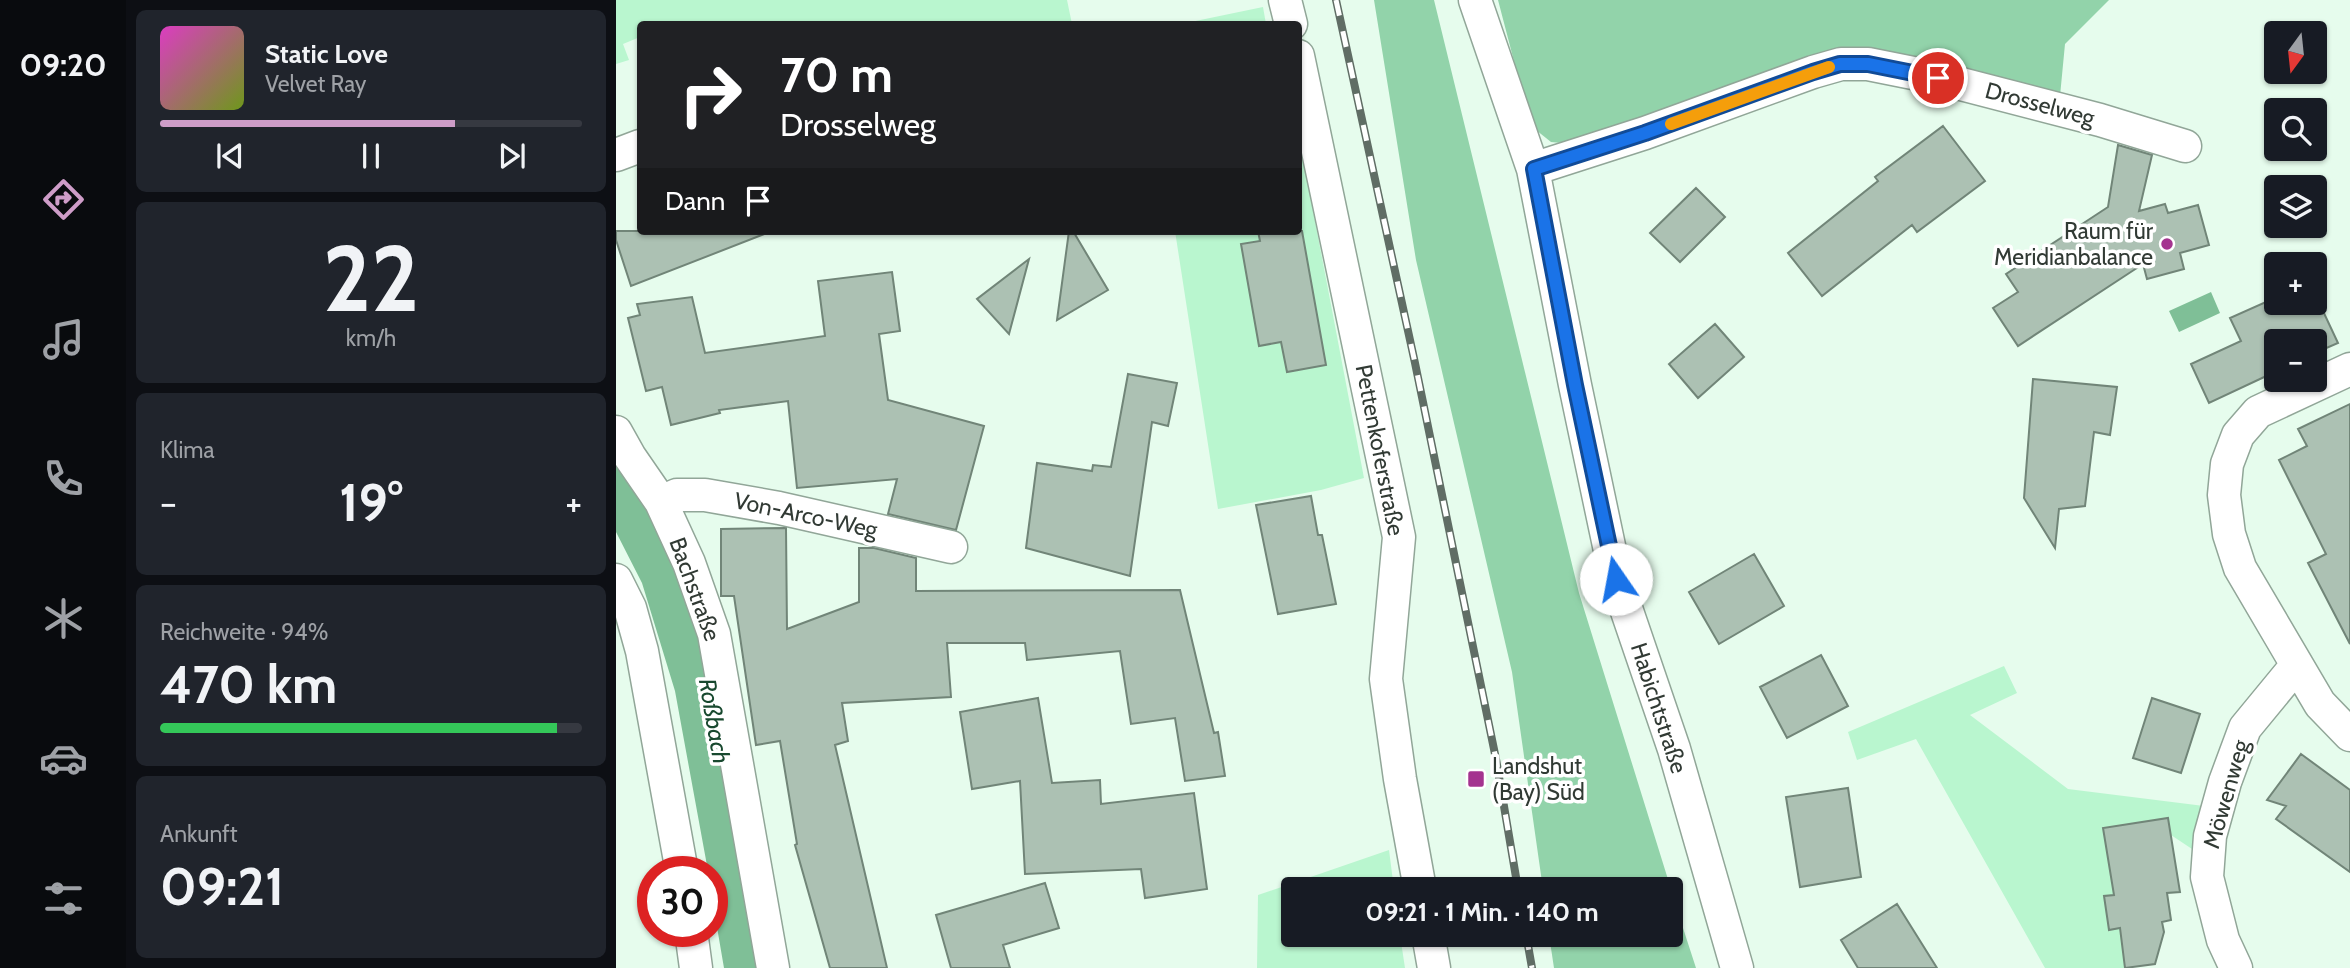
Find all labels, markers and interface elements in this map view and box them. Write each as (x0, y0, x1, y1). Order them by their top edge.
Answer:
north arrow (2264, 21, 2328, 84)
map controls (2264, 21, 2327, 392)
text: Static Love (265, 38, 388, 70)
text: 09:20 (19, 45, 107, 84)
text: 70 m (780, 45, 893, 104)
pin (1908, 48, 1968, 108)
icon: right (665, 49, 756, 140)
icon: arrive (1919, 59, 1957, 97)
text: Velvet Ray (265, 70, 366, 98)
street label: Drosselweg (1982, 76, 2098, 132)
button: search (2264, 98, 2327, 161)
text: Drosselweg (780, 105, 936, 144)
icon: previous (211, 137, 249, 175)
icon: pause (352, 137, 390, 175)
icon: next (493, 137, 531, 175)
icon: directions (39, 175, 88, 224)
button: layers (2264, 175, 2327, 238)
icon: arrive (739, 182, 777, 220)
text: Dann (665, 185, 725, 217)
place label: Raum für Meridianbalance (1994, 217, 2154, 271)
text: 22 (323, 223, 419, 334)
marker: Raum für Meridianbalance (2159, 236, 2175, 252)
button: + (2264, 252, 2327, 315)
icon: music (39, 315, 88, 364)
text: km/h (346, 324, 396, 352)
button: − (2264, 329, 2327, 392)
street label: Pettenkoferstraße (1350, 362, 1410, 538)
text: Klima (160, 436, 215, 464)
icon: phone (39, 454, 88, 503)
text: 19° (339, 471, 403, 534)
text: − (160, 479, 177, 526)
text: + (565, 479, 582, 526)
street label: Von-Arco-Weg (732, 486, 881, 544)
street label: Bachstraße (663, 533, 727, 645)
position arrow (1579, 542, 1653, 616)
icon: climate (39, 594, 88, 643)
text: Reichweite · 94% (160, 618, 328, 646)
street label: Habichtstraße (1625, 639, 1693, 777)
text: 470 km (160, 653, 337, 716)
water label: Roßbach (693, 676, 736, 766)
icon: car (39, 734, 88, 783)
street label: Möwenweg (2197, 736, 2255, 852)
place label: Landshut (Bay) Süd (1492, 752, 1585, 806)
marker: Landshut (Bay) Süd (1466, 769, 1486, 789)
text: Ankunft (160, 820, 238, 848)
text: 09:21 (160, 855, 284, 918)
speed limit sign: 30 (637, 856, 728, 947)
icon: filters (39, 874, 88, 923)
text: 09:21 · 1 Min. · 140 m (1365, 896, 1599, 928)

